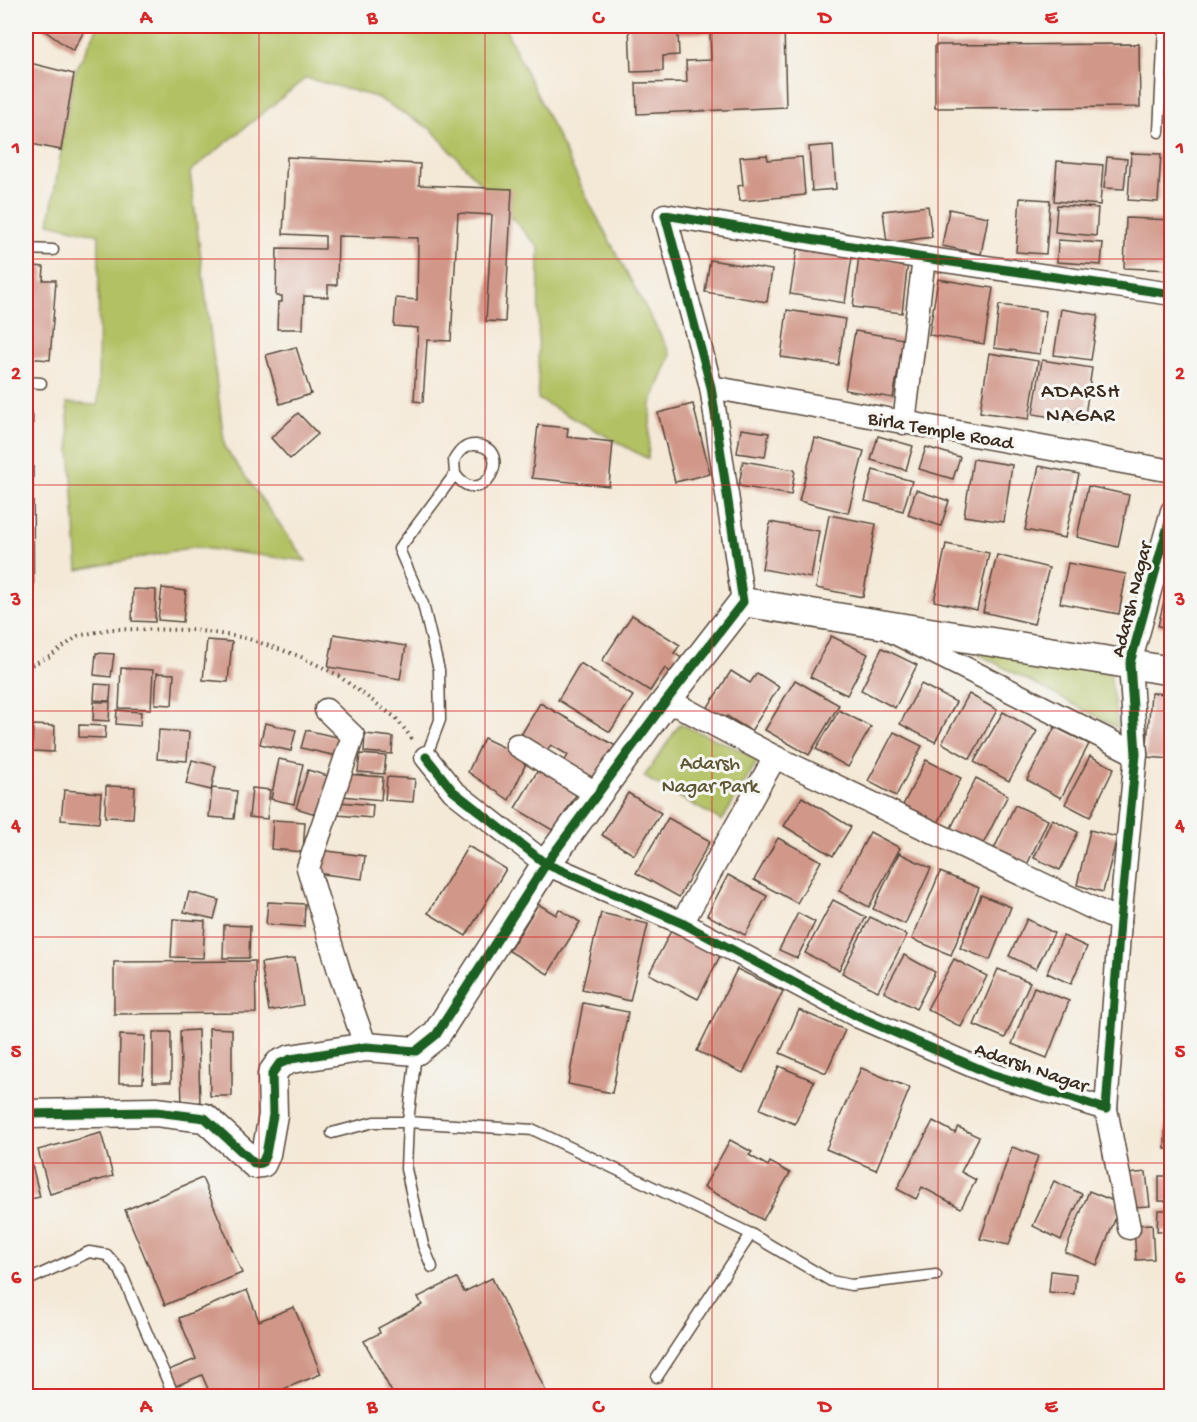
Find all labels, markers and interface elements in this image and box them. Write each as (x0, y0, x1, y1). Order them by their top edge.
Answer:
text: A (139, 8, 154, 31)
text: B (366, 8, 378, 31)
text: C (592, 8, 606, 31)
text: D (816, 8, 832, 31)
text: E (1045, 8, 1059, 31)
text: 1 (11, 138, 20, 161)
text: 1 (1175, 138, 1184, 161)
text: 2 (11, 364, 21, 387)
text: 2 (1175, 364, 1185, 387)
district label: ADARSH NAGAR (1041, 381, 1121, 430)
street label: Birla Temple Road (865, 408, 1017, 457)
street label: Adarsh Nagar (1108, 538, 1159, 660)
text: 3 (10, 590, 21, 613)
text: 3 (1174, 590, 1185, 613)
park label: Adarsh Nagar Park (662, 754, 760, 800)
text: 4 (10, 816, 21, 839)
text: 4 (1174, 816, 1185, 839)
street label: Adarsh Nagar (971, 1039, 1092, 1100)
text: 5 (11, 1042, 22, 1065)
text: 5 (1175, 1042, 1186, 1065)
text: 6 (11, 1268, 22, 1291)
text: 6 (1175, 1268, 1186, 1291)
text: A (139, 1397, 154, 1420)
text: B (366, 1397, 378, 1420)
text: C (592, 1397, 606, 1420)
text: D (816, 1397, 832, 1420)
text: E (1045, 1397, 1059, 1420)

